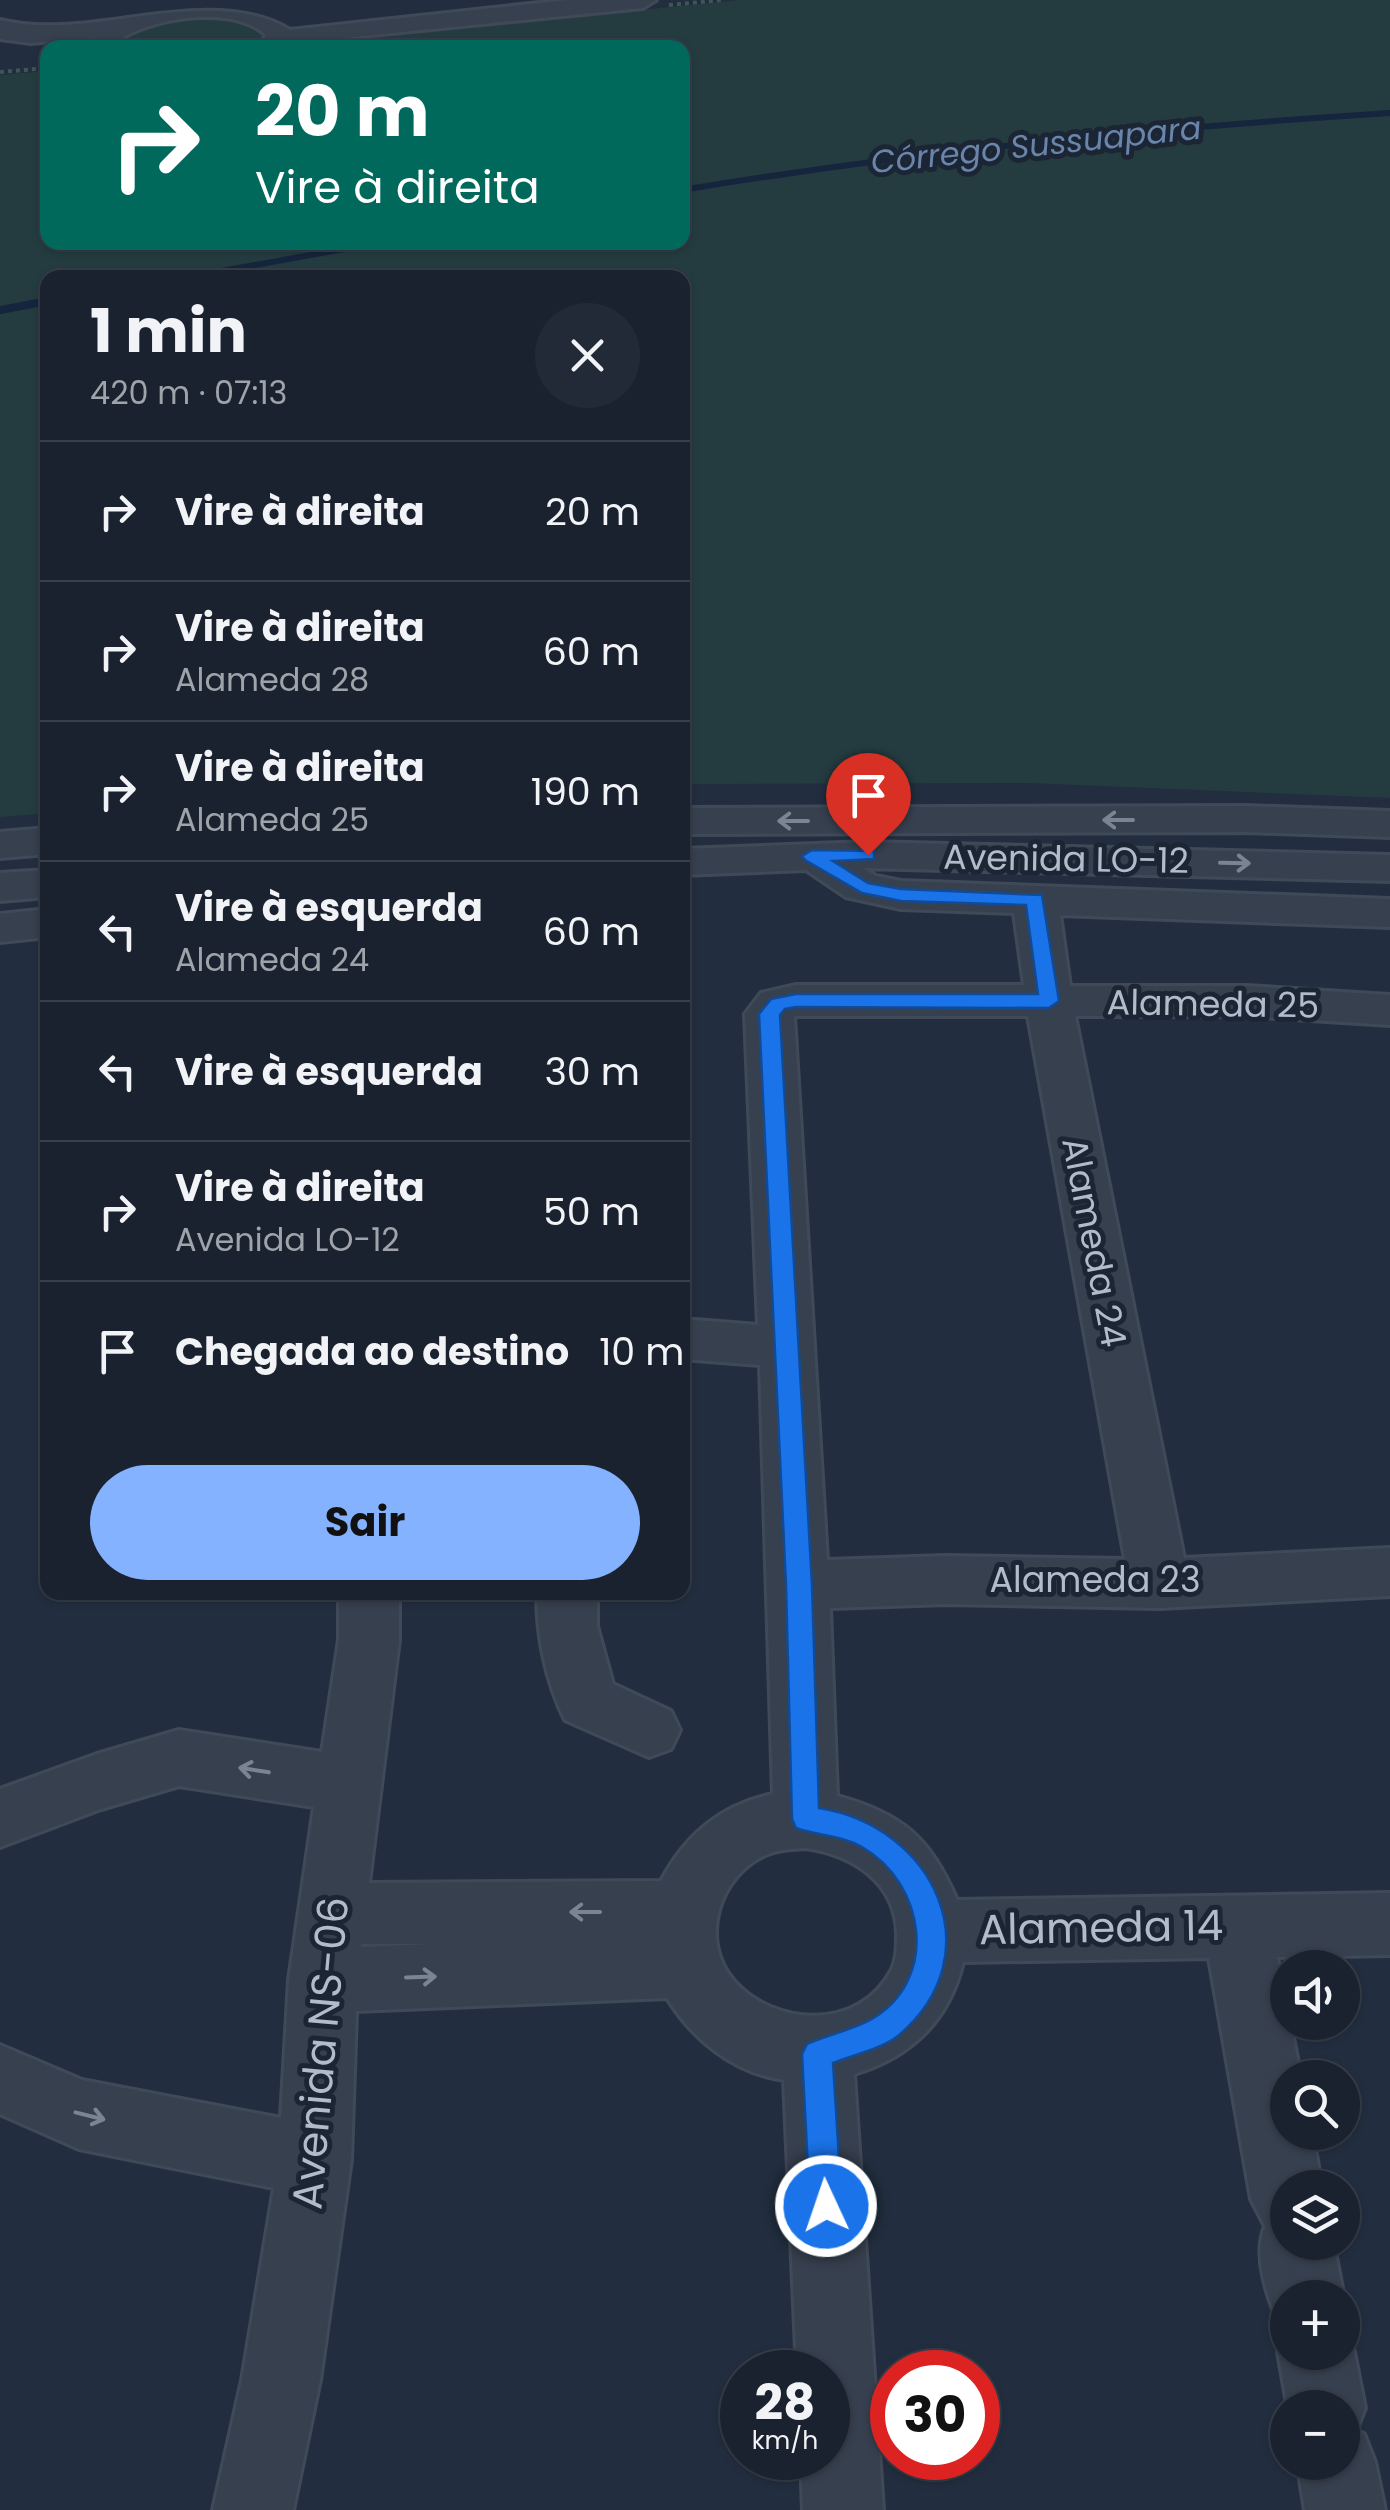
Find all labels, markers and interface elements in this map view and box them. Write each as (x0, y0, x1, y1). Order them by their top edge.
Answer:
text: 20 m (255, 62, 430, 161)
icon: right (90, 80, 220, 210)
water label: Córrego Sussuapara (868, 105, 1203, 184)
text: Vire à direita (255, 156, 540, 219)
text: 1 min (90, 289, 247, 373)
button: close (535, 303, 640, 408)
text: 420 m · 07:13 (90, 370, 287, 415)
icon: right (90, 484, 145, 539)
text: Vire à direita (175, 485, 425, 538)
text: 20 m (545, 485, 640, 538)
text: Vire à direita (175, 601, 425, 654)
icon: right (90, 624, 145, 679)
text: 60 m (543, 625, 640, 678)
text: Alameda 28 (175, 657, 369, 702)
text: Vire à direita (175, 741, 425, 794)
pin (826, 753, 911, 856)
icon: right (90, 764, 145, 819)
text: 190 m (531, 765, 640, 818)
icon: arrive (841, 768, 896, 823)
text: Alameda 25 (175, 797, 369, 842)
one-way arrow (1102, 810, 1134, 829)
one-way arrow (777, 812, 809, 831)
street label: Avenida LO-12 (943, 832, 1189, 885)
one-way arrow (1218, 853, 1250, 872)
text: Vire à esquerda (175, 881, 483, 934)
icon: left (90, 904, 145, 959)
text: 60 m (543, 905, 640, 958)
text: Alameda 24 (175, 937, 369, 982)
street label: Alameda 25 (1106, 977, 1320, 1030)
icon: left (90, 1044, 145, 1099)
text: Vire à esquerda (175, 1045, 483, 1098)
text: 30 m (544, 1045, 640, 1098)
street label: Alameda 24 (1050, 1133, 1139, 1351)
text: Vire à direita (175, 1161, 425, 1214)
icon: right (90, 1184, 145, 1239)
text: 50 m (543, 1185, 640, 1238)
text: Avenida LO-12 (175, 1217, 400, 1262)
icon: arrive (90, 1324, 145, 1379)
text: Chegada ao destino (175, 1325, 569, 1378)
text: 10 m (599, 1325, 685, 1378)
button: Sair (90, 1465, 640, 1580)
street label: Alameda 23 (989, 1555, 1201, 1604)
one-way arrow (239, 1760, 271, 1778)
street label: Avenida NS-06 (277, 1894, 364, 2212)
street label: Alameda 14 (978, 1896, 1224, 1959)
one-way arrow (569, 1902, 601, 1921)
map controls (1270, 1950, 1360, 2480)
button: sound (1270, 1950, 1360, 2040)
one-way arrow (404, 1967, 436, 1986)
button: search (1270, 2060, 1360, 2150)
one-way arrow (73, 2108, 105, 2126)
position arrow (774, 2154, 878, 2258)
button: layers (1270, 2170, 1360, 2260)
button: + (1270, 2280, 1360, 2370)
speed limit sign: 30 (870, 2350, 1000, 2480)
text: 28 (755, 2367, 815, 2438)
button: − (1270, 2390, 1360, 2480)
text: km/h (752, 2423, 818, 2458)

